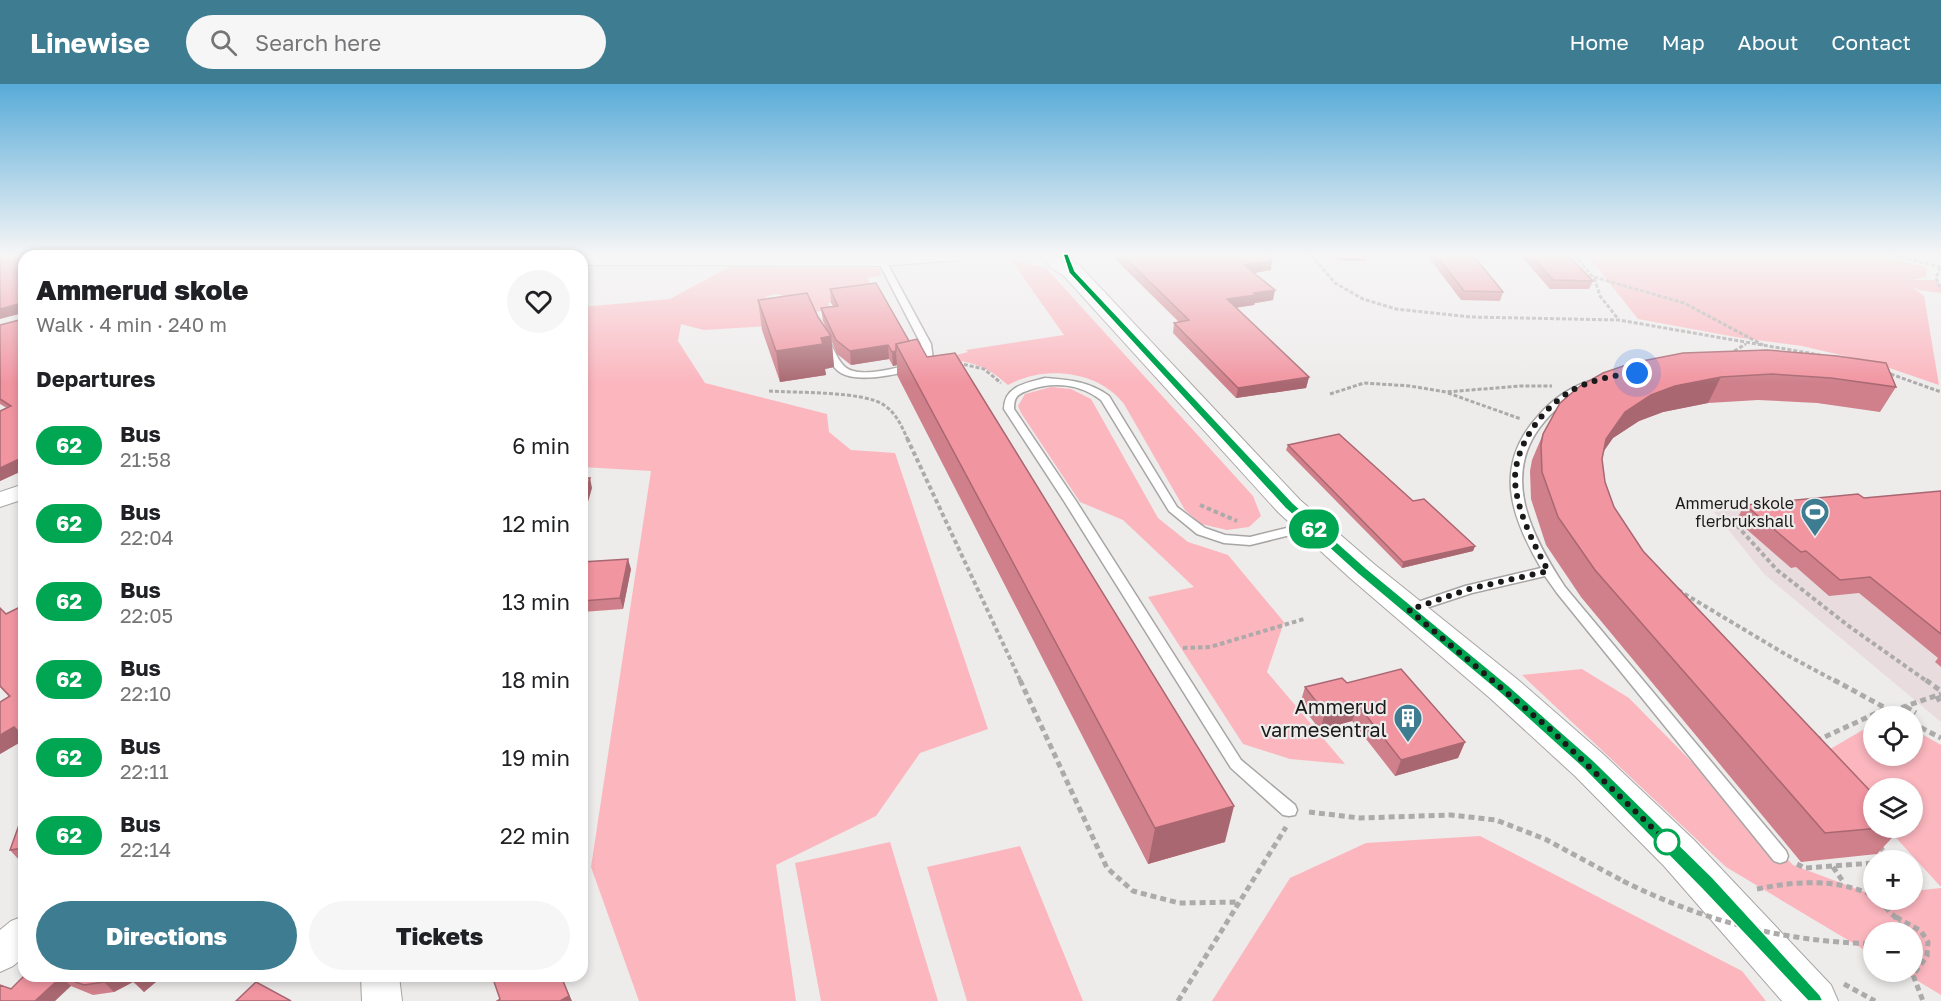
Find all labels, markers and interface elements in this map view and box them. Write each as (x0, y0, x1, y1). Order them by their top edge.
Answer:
search box (186, 15, 606, 69)
text: Linewise (30, 26, 150, 59)
icon: search (207, 26, 240, 59)
text: Search here (255, 29, 381, 56)
text: Home (1569, 29, 1629, 55)
text: Map (1662, 29, 1705, 55)
text: About (1738, 29, 1798, 55)
text: Contact (1831, 29, 1911, 55)
button: heart (507, 270, 570, 333)
text: Ammerud skole (36, 273, 249, 306)
text: Walk · 4 min · 240 m (36, 312, 227, 336)
your location (1622, 358, 1652, 388)
text: Departures (36, 365, 155, 392)
text: Bus (120, 420, 161, 447)
text: 62 (56, 432, 82, 458)
text: 6 min (512, 432, 570, 459)
text: 21:58 (120, 447, 171, 471)
place label: Ammerud skole flerbrukshall (1675, 493, 1794, 531)
sports icon: Ammerud skole flerbrukshall (1799, 496, 1831, 538)
text: Bus (120, 498, 161, 525)
text: 62 (56, 510, 82, 536)
text: 12 min (502, 510, 570, 537)
line badge: 62 (1287, 510, 1341, 548)
text: 62 (1301, 516, 1327, 542)
text: 22:04 (120, 525, 174, 549)
text: Bus (120, 576, 161, 603)
text: 62 (56, 588, 82, 614)
text: 13 min (502, 588, 570, 615)
text: 22:05 (120, 603, 173, 627)
text: Bus (120, 654, 161, 681)
text: 62 (56, 666, 82, 692)
text: 18 min (502, 666, 570, 693)
text: 22:10 (120, 681, 171, 705)
place label: Ammerud varmesentral (1260, 694, 1387, 741)
building icon: Ammerud varmesentral (1392, 702, 1424, 744)
map controls (1863, 706, 1923, 982)
button: locate (1863, 706, 1923, 766)
text: Bus (120, 732, 161, 759)
text: 62 (56, 744, 82, 770)
text: 19 min (502, 744, 570, 771)
text: 22:11 (120, 759, 169, 783)
button: layers (1863, 778, 1923, 838)
text: Bus (120, 810, 161, 837)
text: 62 (56, 822, 82, 848)
text: 22 min (500, 822, 570, 849)
unlabelled marker (1654, 829, 1680, 855)
text: 22:14 (120, 837, 171, 861)
button: + (1863, 850, 1923, 910)
button: Directions (36, 901, 297, 970)
button: Tickets (309, 901, 570, 970)
button: − (1863, 922, 1923, 982)

